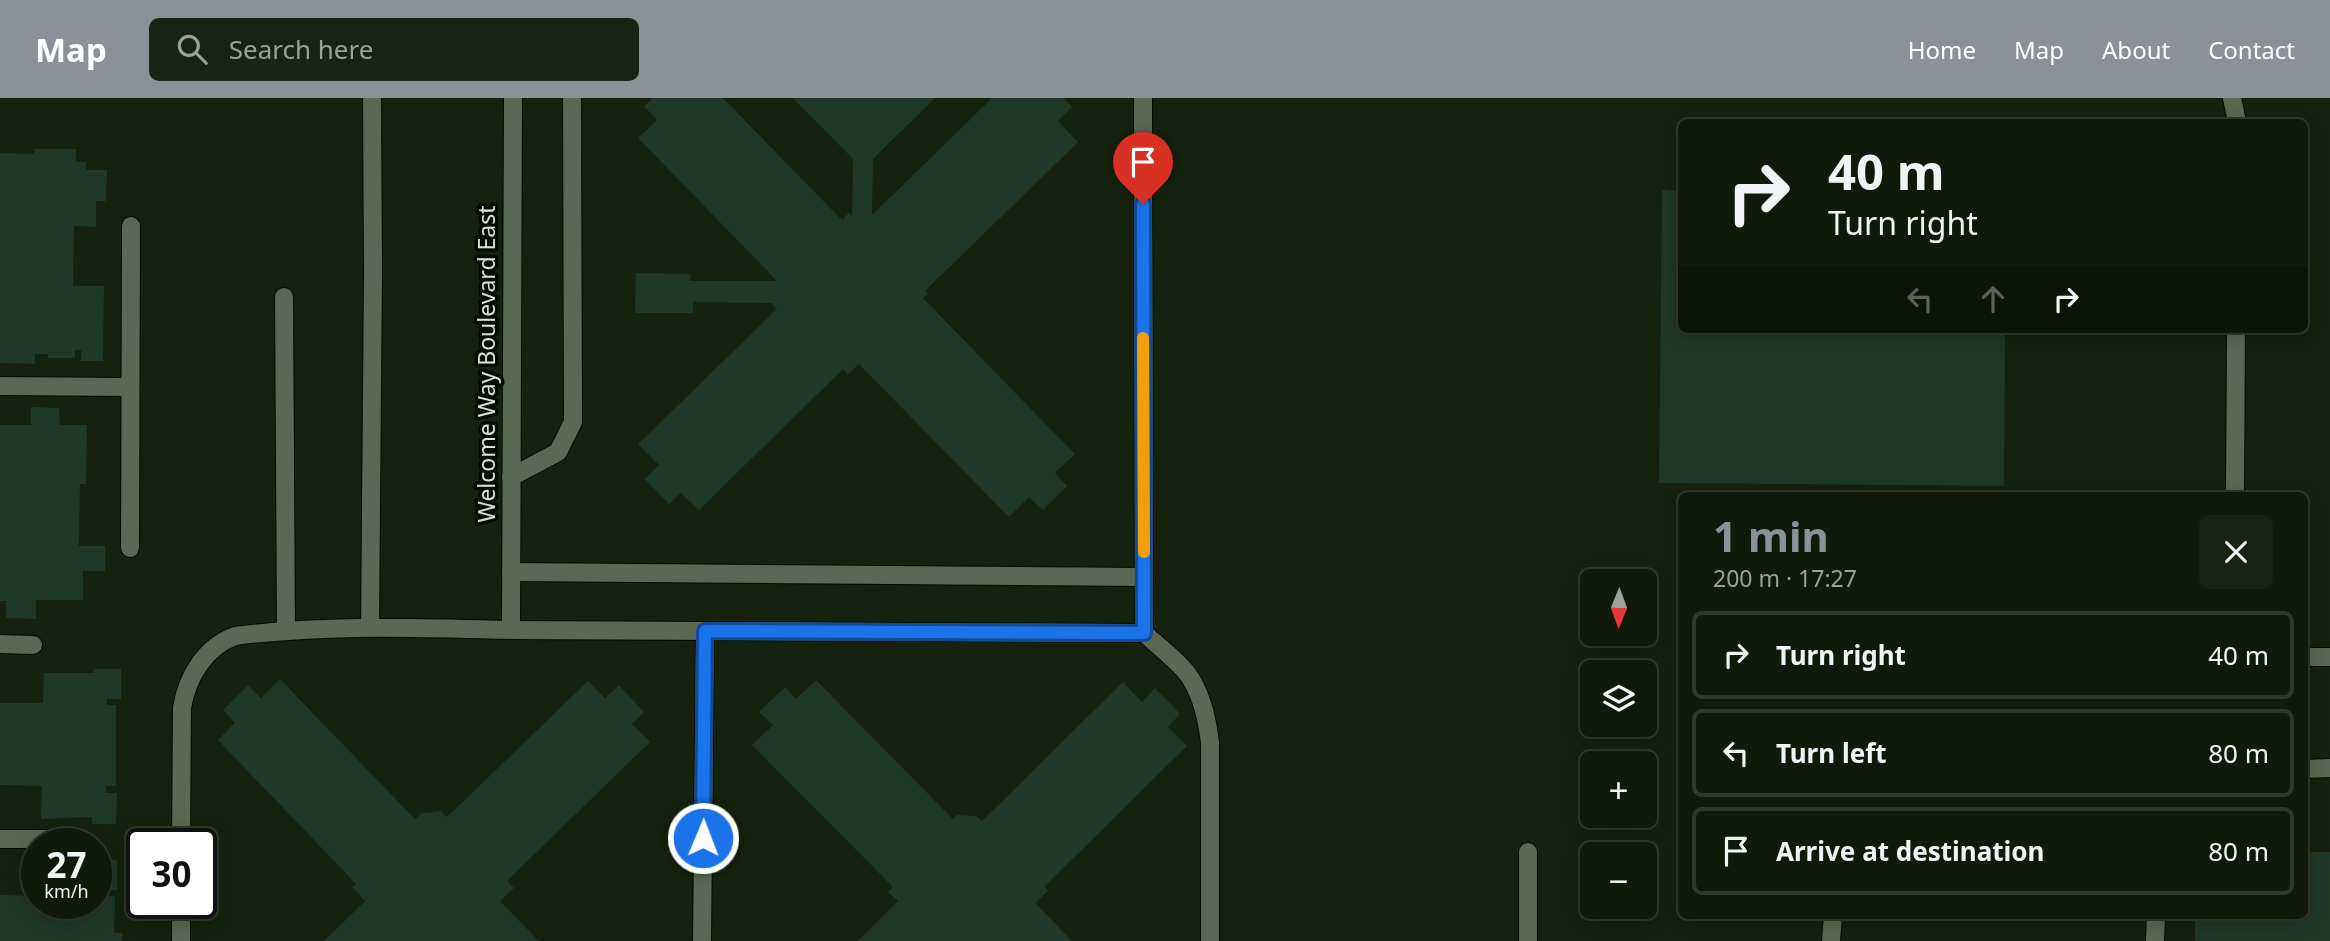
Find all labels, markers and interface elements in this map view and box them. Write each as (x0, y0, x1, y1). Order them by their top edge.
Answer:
search box (149, 18, 639, 81)
text: Map (35, 27, 107, 72)
icon: search (173, 30, 211, 68)
text: Search here (229, 31, 373, 67)
text: Home (1908, 33, 1976, 66)
text: Map (2014, 33, 2064, 66)
text: About (2102, 33, 2170, 66)
text: Contact (2208, 33, 2295, 66)
pin (1113, 132, 1173, 204)
text: 40 m (1828, 138, 1945, 204)
icon: arrive (1124, 143, 1162, 181)
icon: right (1713, 147, 1804, 238)
text: Turn right (1828, 201, 1978, 244)
street label: Welcome Way Boulevard East (470, 205, 502, 523)
icon: left (1901, 280, 1939, 318)
icon: ahead (1974, 280, 2012, 318)
icon: right (2047, 280, 2085, 318)
text: 1 min (1713, 507, 1829, 564)
button: close (2199, 515, 2273, 589)
text: 200 m · 17:27 (1713, 562, 1857, 594)
north arrow (1580, 569, 1657, 646)
map controls (1580, 569, 1657, 919)
icon: right (1717, 636, 1755, 674)
text: Turn right (1776, 637, 1906, 673)
text: 40 m (2208, 637, 2269, 673)
button: layers (1580, 660, 1657, 737)
icon: left (1717, 734, 1755, 772)
text: Turn left (1776, 735, 1887, 771)
text: 80 m (2208, 735, 2269, 771)
button: + (1580, 751, 1657, 828)
position arrow (666, 801, 740, 875)
speed limit sign: 30 (126, 828, 217, 919)
icon: arrive (1717, 832, 1755, 870)
text: Arrive at destination (1776, 833, 2045, 869)
text: 80 m (2208, 833, 2269, 869)
text: 27 (46, 841, 87, 888)
button: − (1580, 842, 1657, 919)
text: km/h (44, 879, 89, 903)

